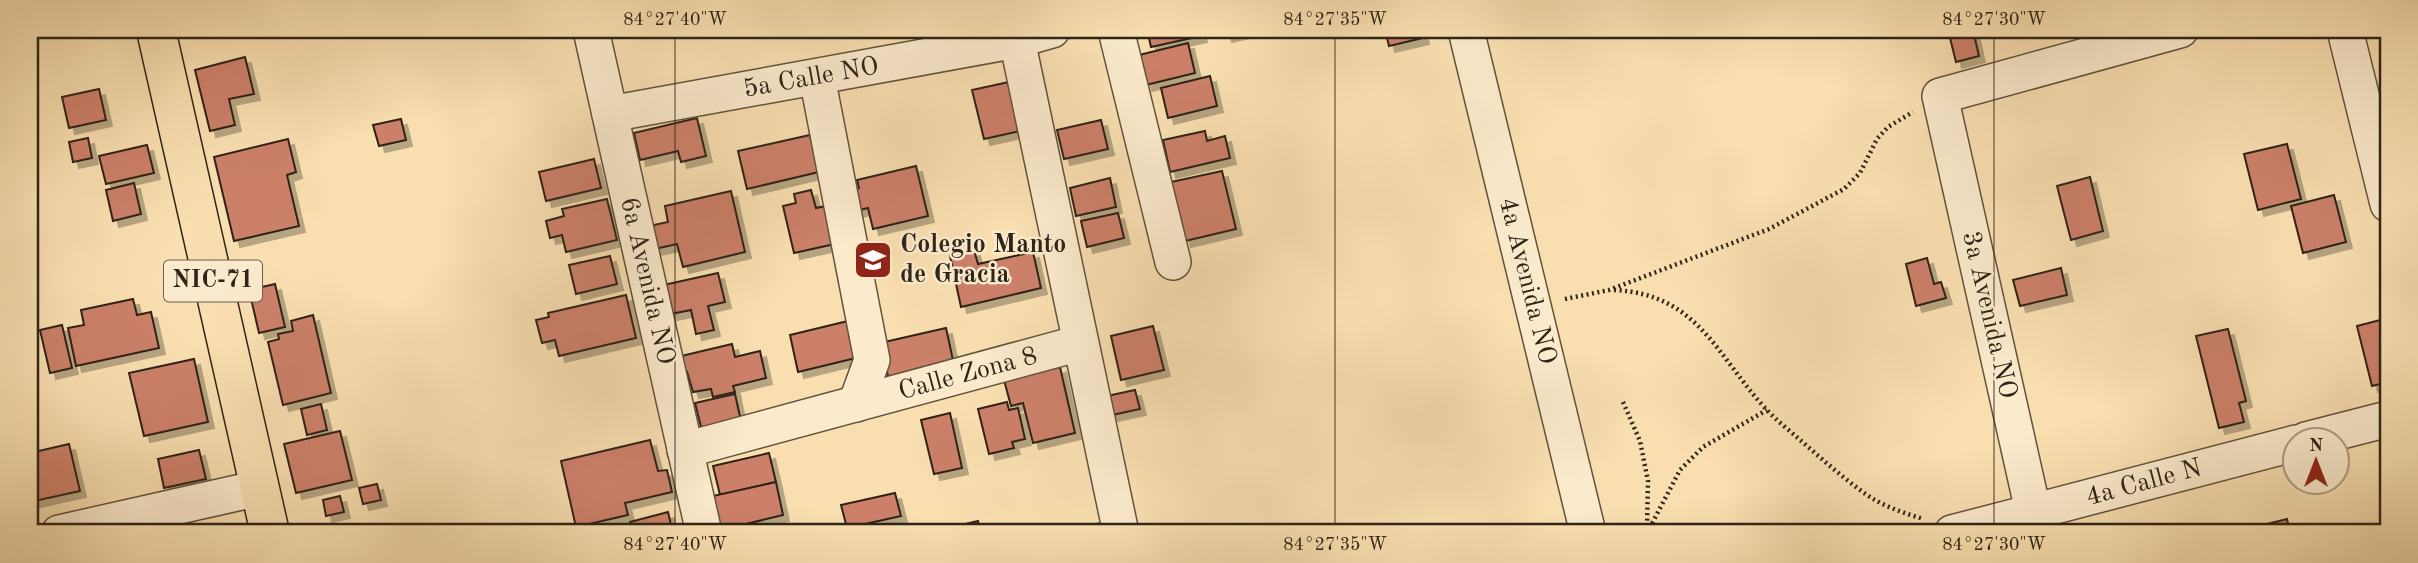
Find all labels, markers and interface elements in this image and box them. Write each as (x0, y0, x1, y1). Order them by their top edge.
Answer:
text: 84°27'40"W (623, 11, 727, 29)
text: 84°27'35"W (1283, 11, 1387, 29)
text: 84°27'30"W (1942, 11, 2046, 29)
street label: 5a Calle NO (741, 53, 881, 103)
street label: 6a Avenida NO (615, 195, 679, 367)
street label: 4a Avenida NO (1494, 195, 1560, 367)
street label: 3a Avenida NO (1957, 229, 2021, 401)
place label: Colegio Manto de Gracia (900, 232, 1066, 288)
school or university icon: Colegio Manto de Gracia (852, 239, 894, 281)
road number: NIC-71 (164, 260, 262, 302)
street label: Calle Zona 8 (896, 343, 1040, 405)
north arrow (2282, 426, 2352, 496)
text: N (2309, 437, 2324, 456)
street label: 4a Calle N (2083, 455, 2205, 511)
text: 84°27'40"W (623, 536, 727, 554)
text: 84°27'35"W (1283, 536, 1387, 554)
text: 84°27'30"W (1942, 536, 2046, 554)

